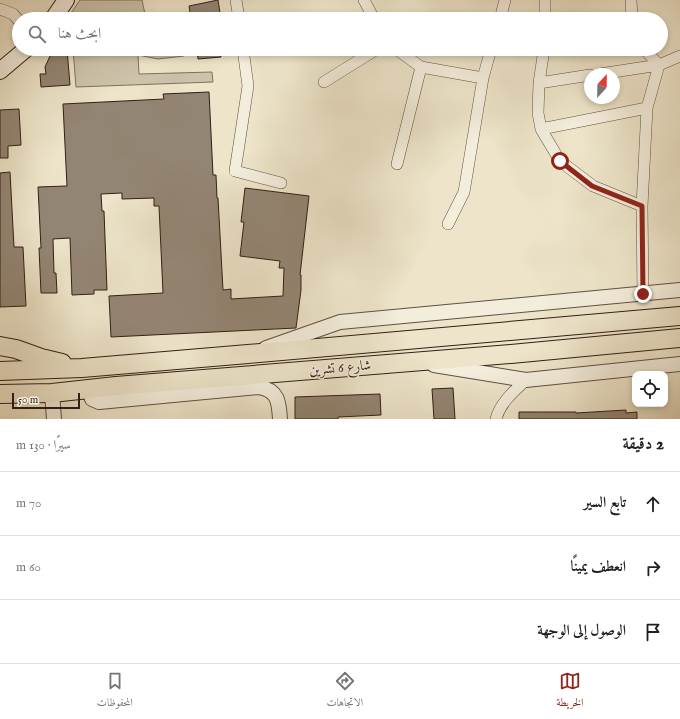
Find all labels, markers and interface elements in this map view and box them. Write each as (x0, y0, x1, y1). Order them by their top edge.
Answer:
search box (12, 12, 668, 56)
icon: search (26, 23, 48, 45)
text: ابحث هنا (58, 24, 101, 43)
north arrow (584, 68, 620, 104)
route start (551, 152, 569, 170)
route end (634, 285, 652, 303)
street label: شارع 6 تشرين (308, 356, 372, 382)
map controls (632, 371, 668, 407)
button: locate (632, 371, 668, 407)
scale bar (12, 391, 80, 410)
text: 50 m (18, 393, 38, 407)
text: 2 دقيقة (623, 434, 664, 455)
text: سيرًا · 130 m (16, 437, 71, 454)
text: تابع السير (584, 493, 626, 512)
icon: ahead (642, 493, 664, 515)
text: 70 m (16, 495, 41, 512)
text: انعطف يمينًا (570, 557, 626, 576)
icon: right (642, 557, 664, 579)
text: 60 m (16, 559, 41, 576)
text: الوصول إلى الوجهة (537, 621, 626, 640)
icon: arrive (642, 621, 664, 643)
tab: المحفوظات (97, 670, 133, 713)
tab: الاتجاهات (326, 670, 363, 713)
tab: الخريطة (557, 670, 583, 713)

